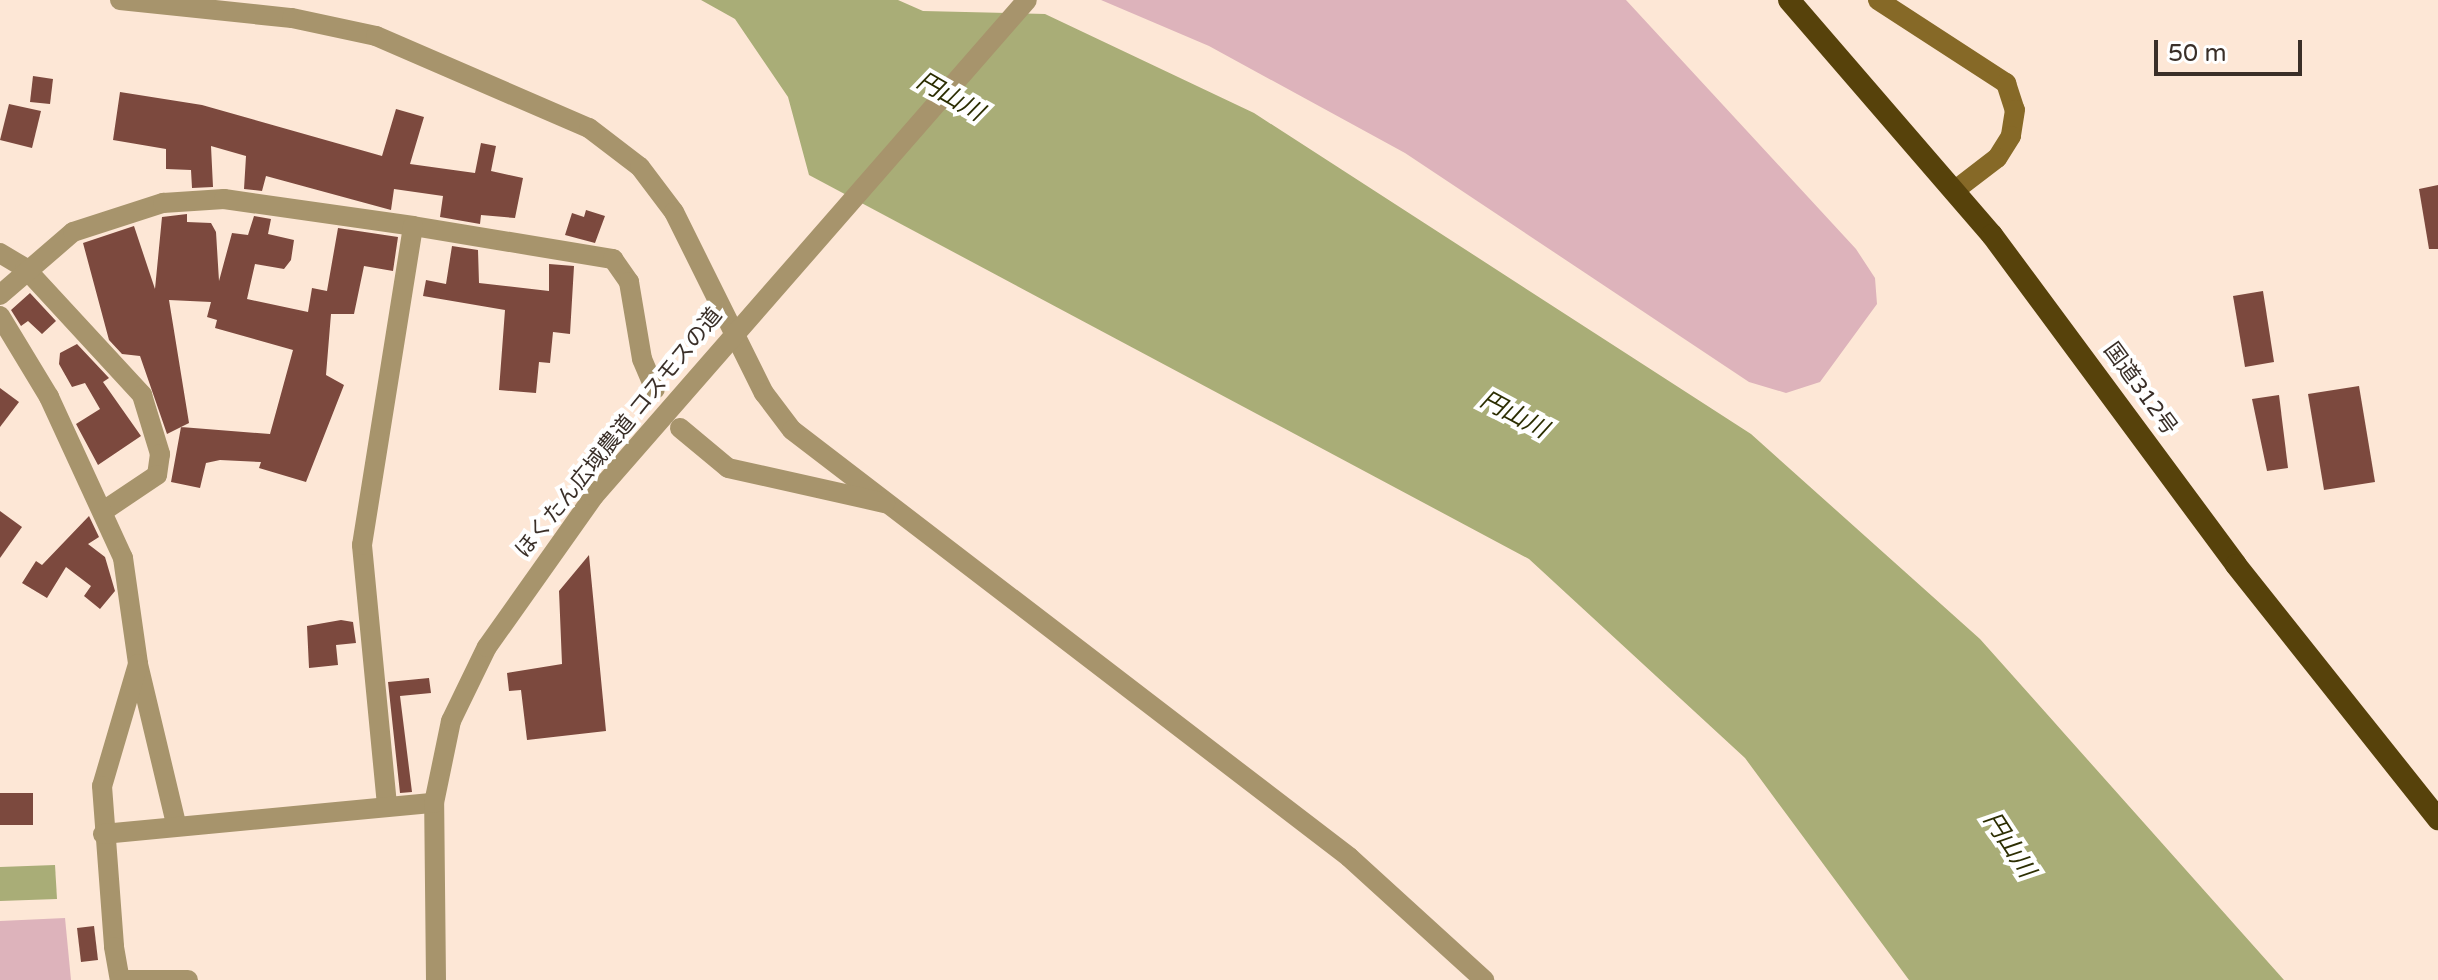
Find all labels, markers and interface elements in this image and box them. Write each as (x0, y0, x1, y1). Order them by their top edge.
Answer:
scale bar (2158, 24, 2306, 74)
text: 50 m (2168, 39, 2226, 68)
water label: 円山川 (912, 67, 988, 127)
street label: ほくたん広域農道 コスモスの道 (510, 303, 728, 563)
street label: 国道312号 (2098, 338, 2182, 440)
water label: 円山川 (1475, 385, 1553, 445)
water label: 円山川 (1977, 807, 2041, 883)

